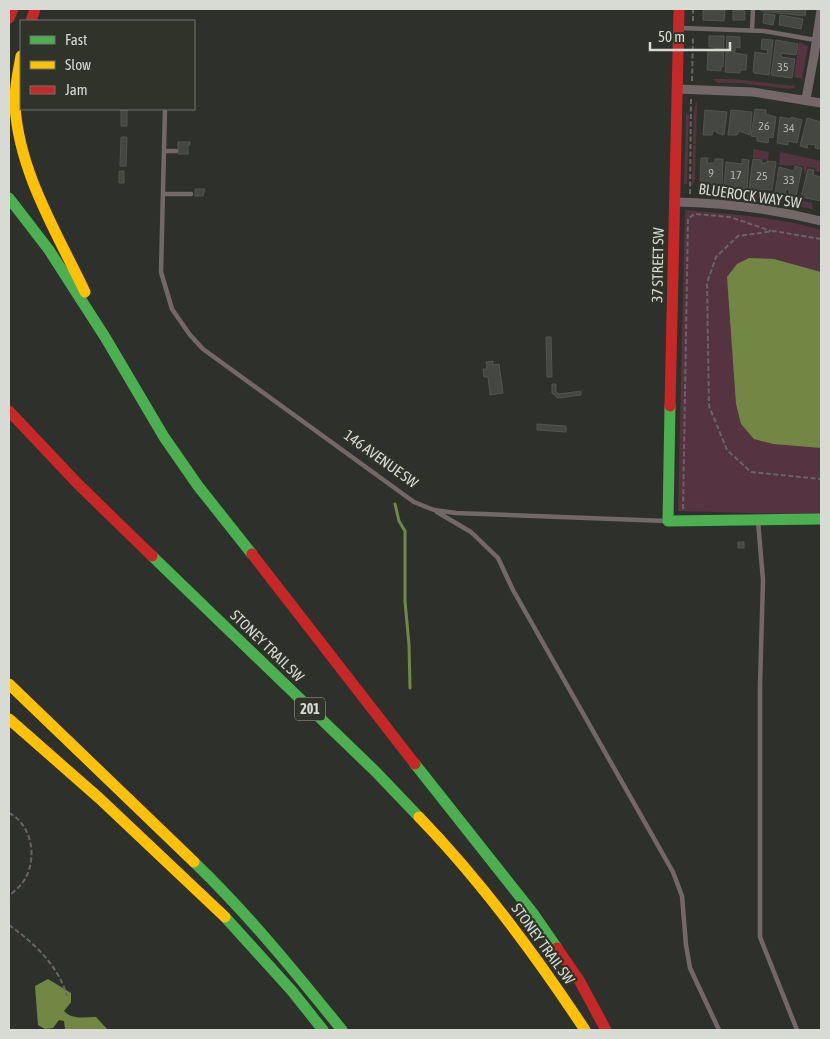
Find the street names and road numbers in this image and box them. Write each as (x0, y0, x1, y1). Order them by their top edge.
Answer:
street label: BLUEROCK WAY SW (698, 180, 803, 211)
street label: 37 STREET SW (648, 227, 667, 303)
street label: 146 AVENUE SW (341, 426, 422, 491)
street label: STONEY TRAIL SW (227, 606, 308, 685)
road number: 201 (295, 698, 325, 721)
street label: STONEY TRAIL SW (508, 900, 578, 987)

